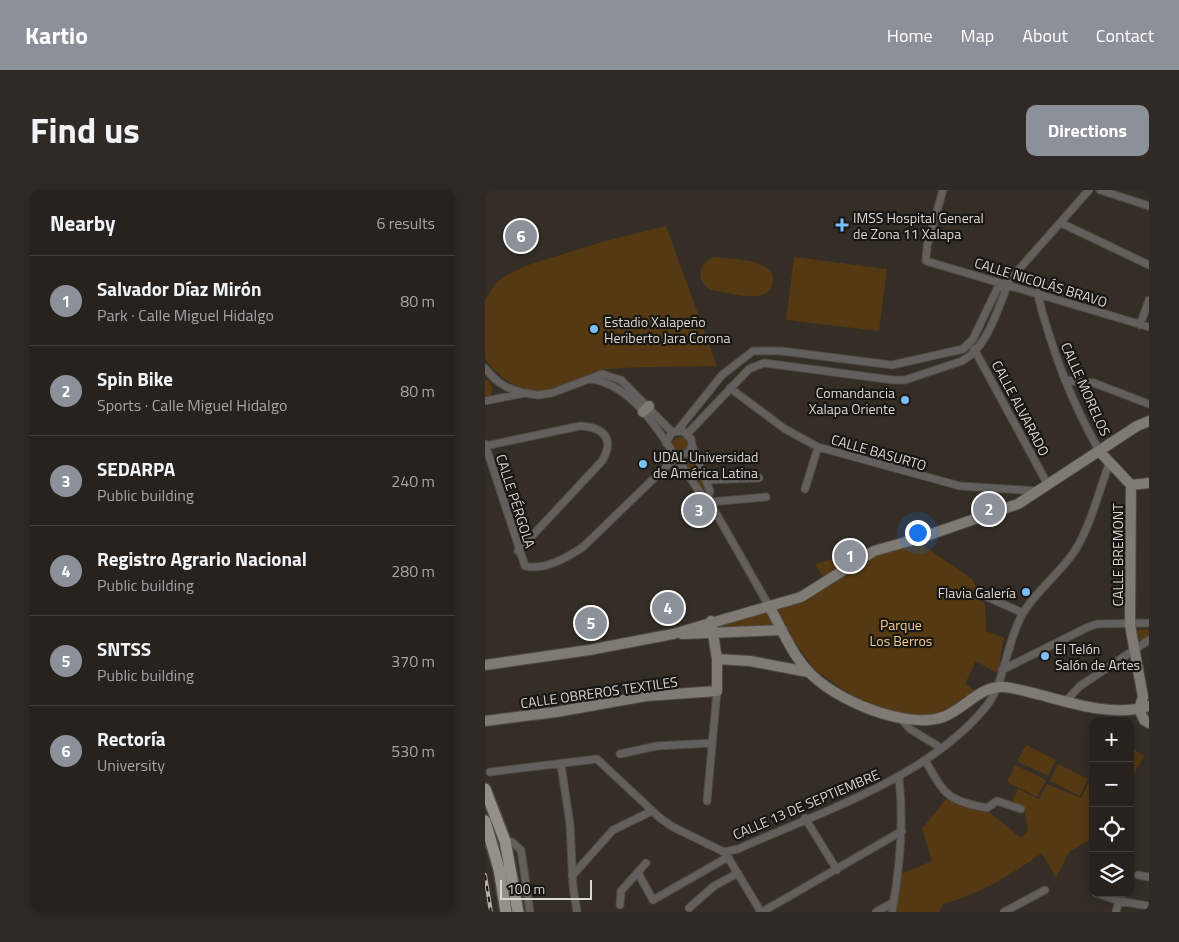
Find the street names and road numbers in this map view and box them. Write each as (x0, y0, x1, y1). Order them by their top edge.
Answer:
street label: CALLE NICOLÁS BRAVO (972, 252, 1110, 312)
street label: CALLE MORELOS (1056, 339, 1116, 439)
street label: CALLE ALVARADO (987, 356, 1055, 460)
street label: CALLE BASURTO (829, 428, 929, 476)
street label: CALLE PÉRGOLA (491, 451, 541, 551)
street label: CALLE BREMONT (1107, 503, 1128, 607)
street label: CALLE OBREROS TEXTILES (519, 671, 679, 713)
street label: CALLE 13 DE SEPTIEMBRE (729, 763, 883, 844)

